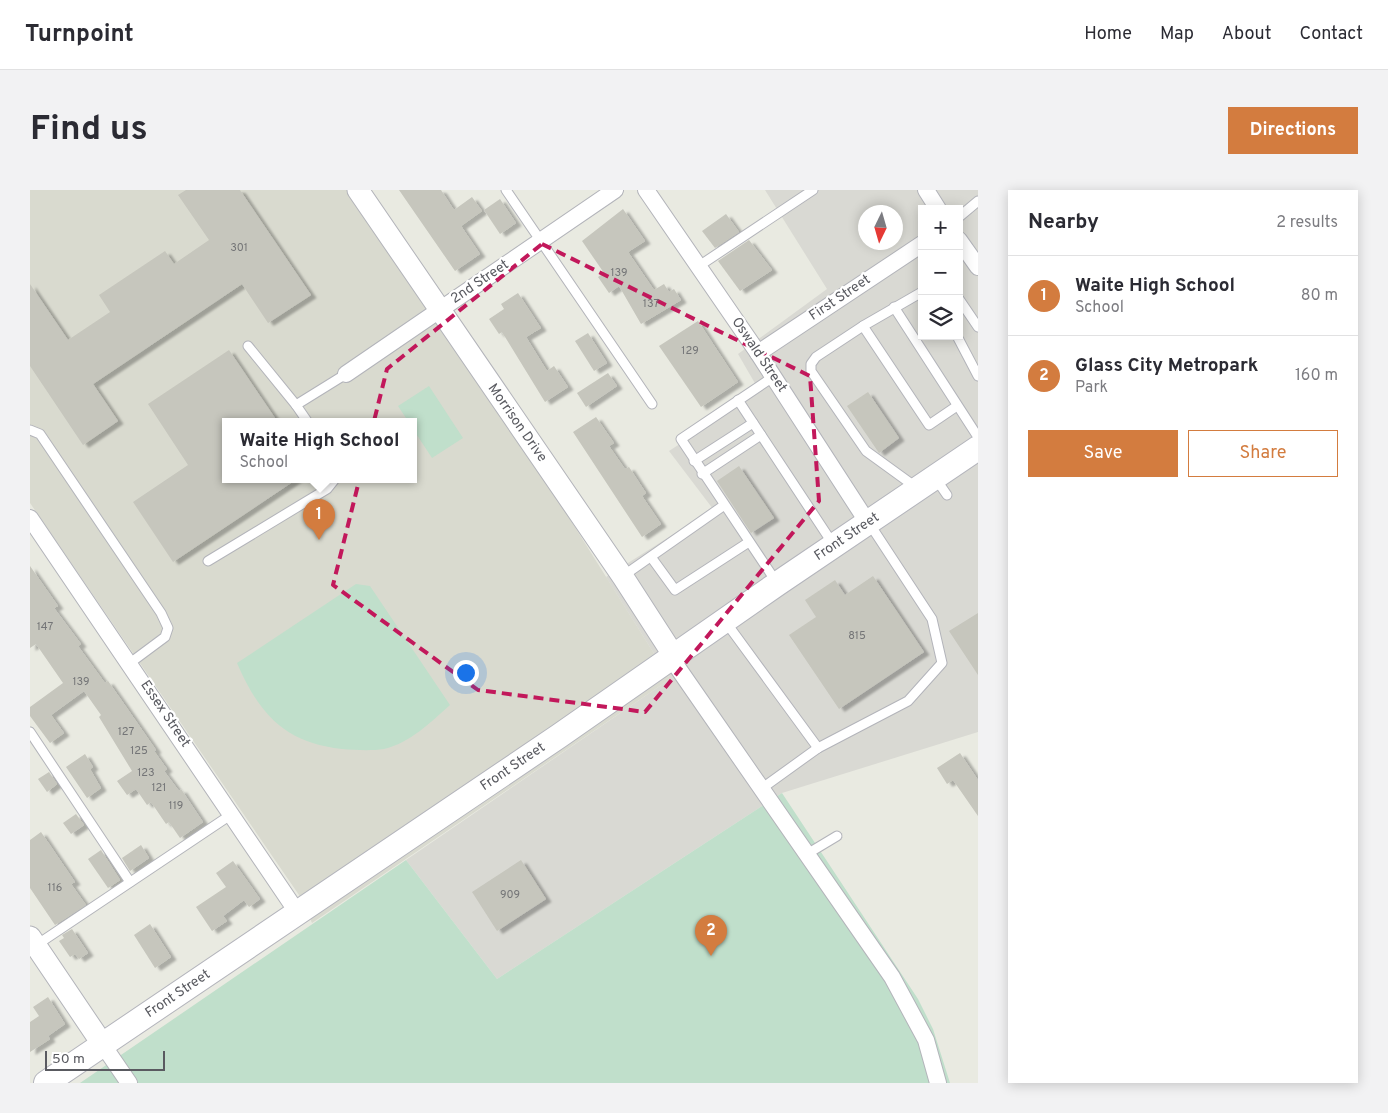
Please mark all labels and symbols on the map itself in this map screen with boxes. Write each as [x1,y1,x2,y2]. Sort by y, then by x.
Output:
north arrow [858,205,903,250]
house number: 301 [230,241,248,255]
street label: 2nd Street [448,256,512,308]
house number: 139 [610,266,628,280]
street label: First Street [806,271,874,325]
house number: 137 [643,297,659,311]
street label: Oswald Street [728,314,790,396]
house number: 129 [681,344,699,358]
street label: Morrison Drive [484,381,550,465]
pin: 1 [303,499,335,540]
street label: Front Street [811,509,883,565]
house number: 147 [37,620,53,634]
house number: 815 [848,629,866,643]
your location [453,660,479,686]
house number: 139 [72,675,90,689]
street label: Essex Street [136,677,194,751]
house number: 127 [118,725,134,739]
street label: Front Street [477,739,549,795]
house number: 125 [130,744,148,758]
house number: 123 [137,766,155,780]
house number: 121 [152,781,166,795]
house number: 119 [169,799,183,813]
house number: 116 [48,881,62,895]
house number: 909 [500,888,520,902]
pin: 2 [695,915,727,956]
street label: Front Street [142,966,214,1022]
scale bar [45,1048,165,1071]

